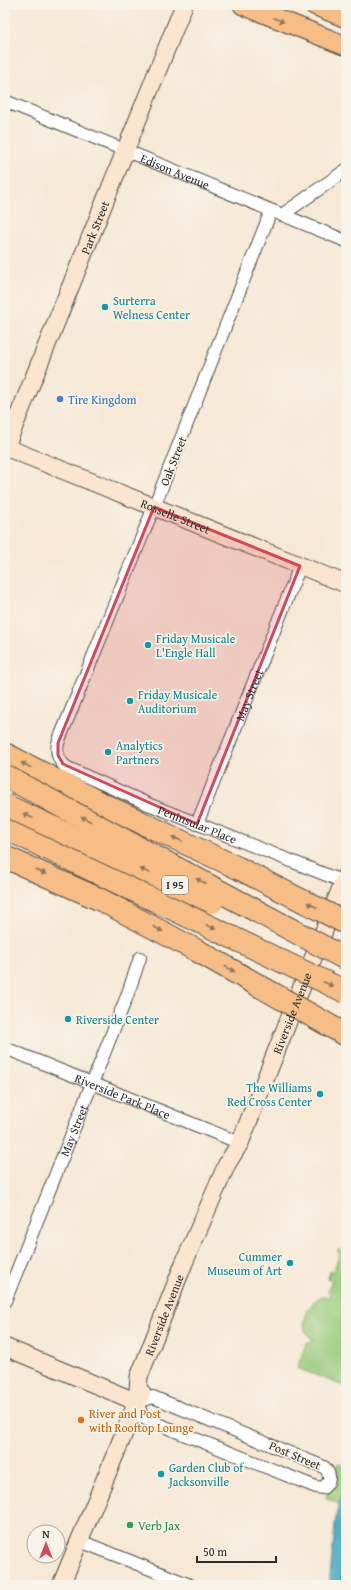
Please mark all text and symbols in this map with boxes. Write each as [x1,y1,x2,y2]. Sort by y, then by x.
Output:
one-way arrow [274,17,286,23]
street label: Edison Avenue [138,149,213,193]
street label: Park Street [76,197,113,257]
place label: Surterra Welness Center [113,292,190,323]
marker: Surterra Welness Center [100,302,110,312]
place label: Tire Kingdom [68,391,137,408]
marker: Tire Kingdom [55,394,65,404]
street label: Oak Street [155,433,191,488]
street label: Rosselle Street [138,494,214,537]
place label: Friday Musicale L'Engle Hall [156,630,236,661]
marker: Friday Musicale L'Engle Hall [143,640,153,650]
street label: May Street [231,666,267,723]
place label: Friday Musicale Auditorium [138,686,218,717]
marker: Friday Musicale Auditorium [125,696,135,706]
place label: Analytics Partners [116,737,163,768]
marker: Analytics Partners [103,747,113,757]
one-way arrow [20,762,32,769]
street label: Peninsular Place [156,800,240,847]
one-way arrow [22,813,33,819]
one-way arrow [80,816,92,822]
one-way arrow [172,836,183,842]
one-way arrow [140,868,151,874]
one-way arrow [35,870,47,876]
road number: I 95 [162,876,188,894]
one-way arrow [195,877,206,884]
one-way arrow [306,902,317,908]
one-way arrow [205,924,216,930]
one-way arrow [152,926,164,933]
one-way arrow [224,966,236,973]
street label: Riverside Avenue [268,969,315,1056]
one-way arrow [322,981,334,987]
place label: Riverside Center [76,1011,159,1028]
marker: Riverside Center [63,1014,73,1024]
street label: Riverside Park Place [72,1069,173,1123]
place label: The Williams Red Cross Center [227,1079,312,1110]
marker: The Williams Red Cross Center [315,1089,325,1099]
street label: May Street [55,1101,92,1159]
place label: Cummer Museum of Art [207,1248,283,1279]
marker: Cummer Museum of Art [285,1258,295,1268]
street label: Riverside Avenue [140,1271,187,1358]
place label: River and Post with Rooftop Lounge [89,1405,194,1436]
marker: River and Post with Rooftop Lounge [76,1415,86,1425]
street label: Post Street [267,1437,324,1474]
place label: Garden Club of Jacksonville [167,1459,244,1490]
marker: Garden Club of Jacksonville [156,1469,166,1479]
place label: Verb Jax [138,1517,181,1534]
marker: Verb Jax [125,1520,135,1530]
north arrow [26,1524,66,1564]
text: N [42,1526,50,1542]
scale bar [197,1538,276,1564]
text: 50 m [203,1543,227,1560]

